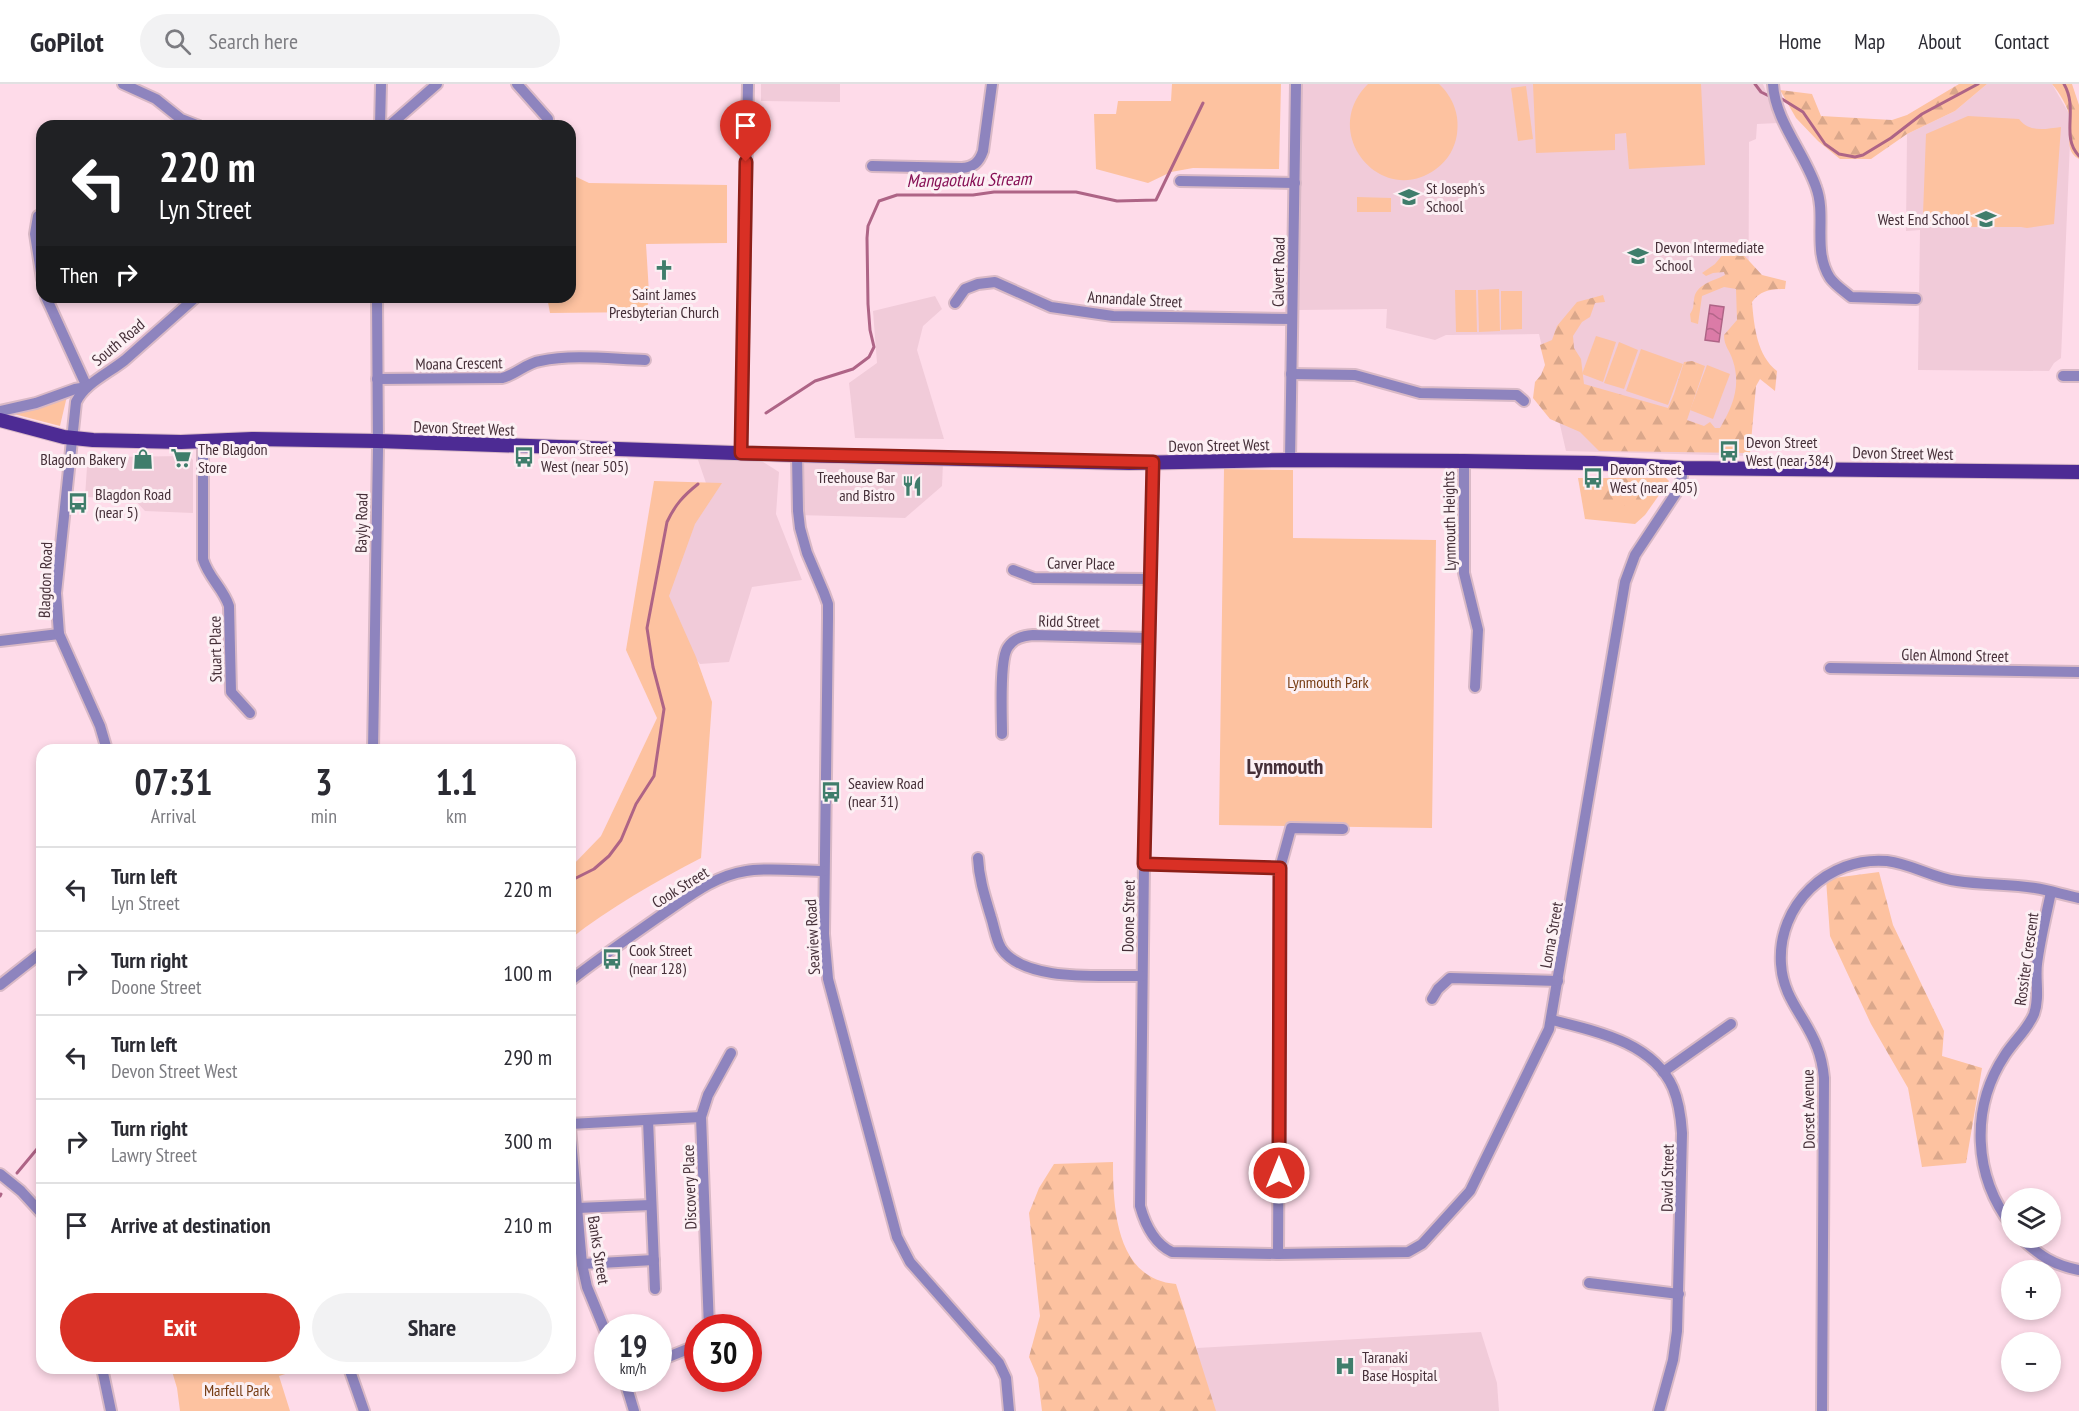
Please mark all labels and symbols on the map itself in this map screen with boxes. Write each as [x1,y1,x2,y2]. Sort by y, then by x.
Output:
pin [720,100,771,162]
water label: Mangaotuku Stream [906,167,1033,192]
place label: St Joseph's School [1426,178,1485,216]
school or university icon: St Joseph's School [1397,185,1421,209]
school or university icon: West End School [1974,207,1998,231]
place label: West End School [1878,209,1969,229]
street label: Calvert Road [1267,237,1289,307]
place label: Devon Intermediate School [1655,237,1764,275]
school or university icon: Devon Intermediate School [1626,244,1650,268]
church icon: Saint James Presbyterian Church [652,258,676,282]
place label: Saint James Presbyterian Church [609,284,719,322]
street label: Annandale Street [1087,287,1184,312]
street label: South Road [88,314,149,370]
street label: Moana Crescent [415,352,503,374]
street label: Devon Street West [413,416,515,440]
place label: Devon Street West (near 384) [1746,432,1833,470]
street label: Devon Street West [1168,434,1270,456]
place label: Devon Street West (near 505) [541,438,628,476]
place label: The Blagdon Store [198,439,268,477]
bus stop icon: Devon Street West (near 384) [1717,439,1741,463]
street label: Devon Street West [1852,442,1954,464]
bus stop icon: Devon Street West (near 505) [512,445,536,469]
supermarket icon: The Blagdon Store [169,446,193,470]
shop icon: Blagdon Bakery [131,447,155,471]
place label: Blagdon Bakery [40,449,126,469]
place label: Devon Street West (near 405) [1610,459,1697,497]
bus stop icon: Devon Street West (near 405) [1581,466,1605,490]
place label: Treehouse Bar and Bistro [817,467,896,505]
street label: Lynmouth Heights [1438,471,1460,571]
restaurant icon: Treehouse Bar and Bistro [900,474,924,498]
place label: Blagdon Road (near 5) [95,484,171,522]
bus stop icon: Blagdon Road (near 5) [66,491,90,515]
street label: Bayly Road [350,493,372,553]
street label: Blagdon Road [34,542,56,618]
street label: Carver Place [1047,552,1115,574]
street label: Ridd Street [1038,610,1101,632]
street label: Stuart Place [204,616,226,682]
street label: Glen Almond Street [1901,644,2009,666]
park label: Lynmouth Park [1287,672,1369,692]
district label: Lynmouth [1247,752,1324,780]
place label: Seaview Road (near 31) [848,773,924,811]
bus stop icon: Seaview Road (near 31) [819,780,843,804]
street label: Cook Street [648,862,713,912]
street label: Doone Street [1117,879,1139,952]
street label: Seaview Road [800,899,824,975]
street label: Lorna Street [1535,900,1567,970]
street label: Rossiter Crescent [2010,911,2043,1007]
place label: Cook Street (near 128) [629,940,693,978]
bus stop icon: Cook Street (near 128) [600,947,624,971]
street label: Dorset Avenue [1797,1069,1819,1149]
position arrow [1247,1141,1311,1205]
street label: David Street [1656,1143,1678,1212]
street label: Discovery Place [678,1144,700,1230]
street label: Banks Street [584,1214,614,1286]
speed limit sign: 30 [684,1314,762,1392]
place label: Taranaki Base Hospital [1362,1347,1437,1385]
hospital icon: Taranaki Base Hospital [1333,1354,1357,1378]
park label: Marfell Park [204,1380,271,1400]

